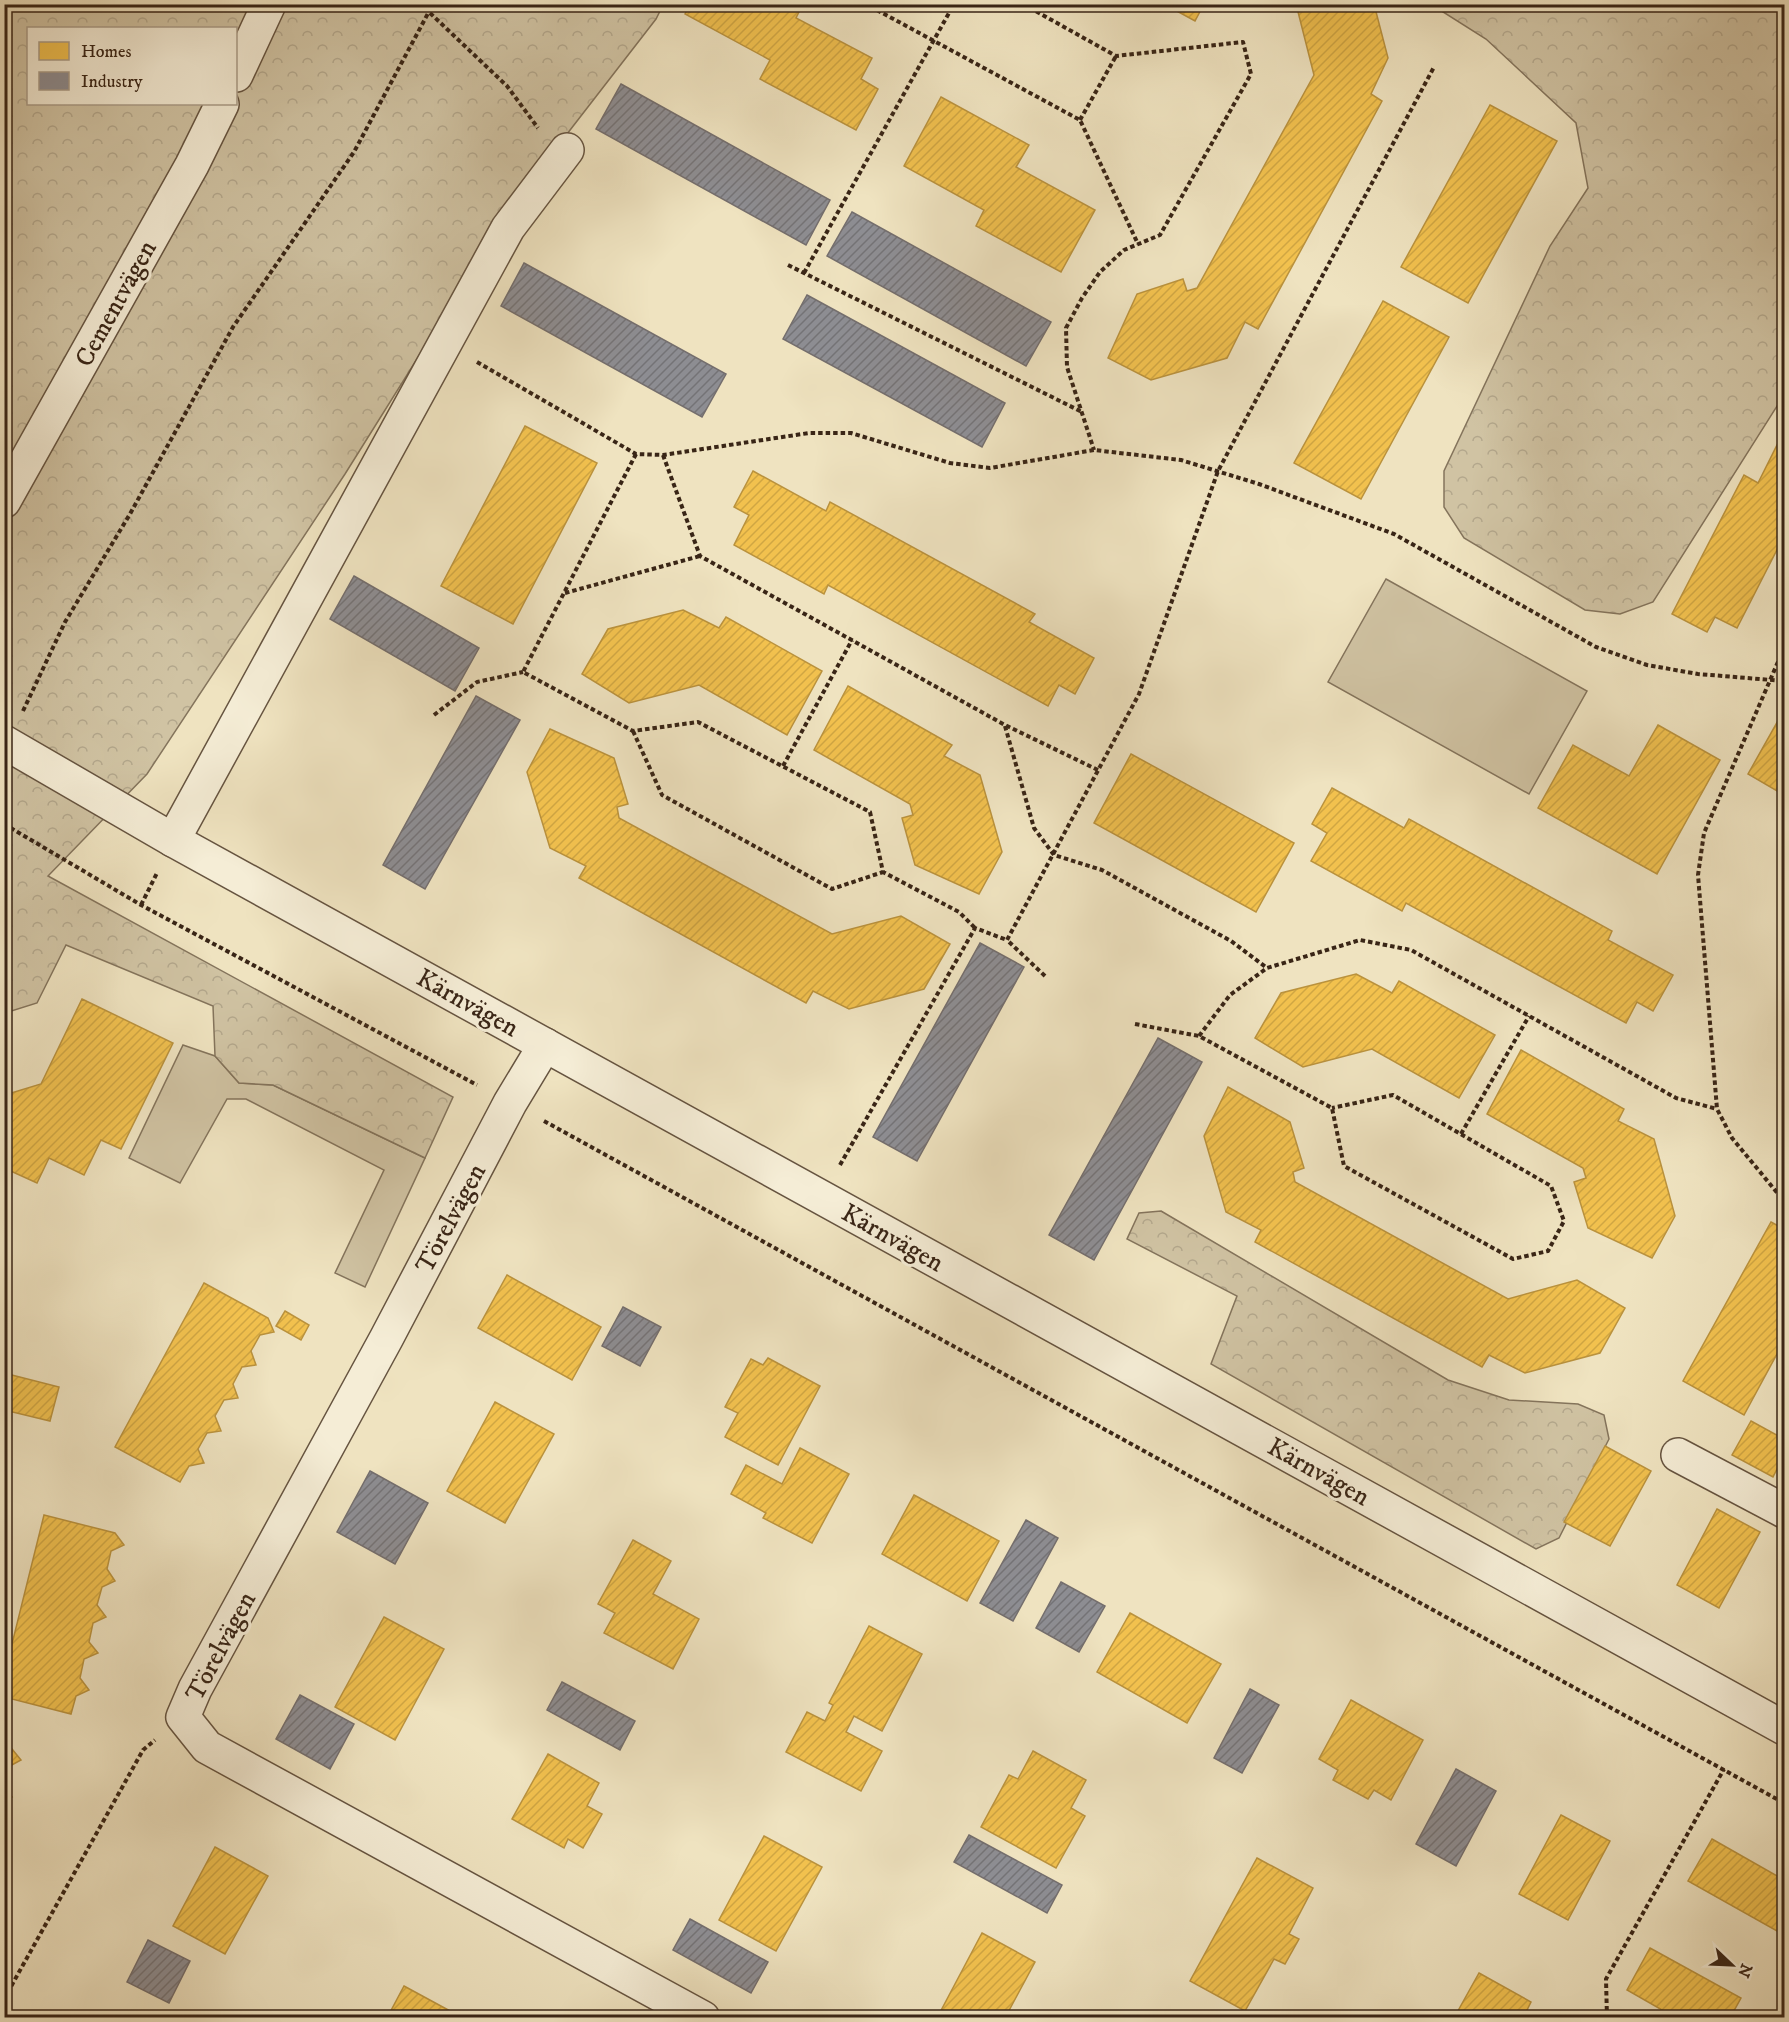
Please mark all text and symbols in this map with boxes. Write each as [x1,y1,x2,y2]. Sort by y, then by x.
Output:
legend [27,27,237,105]
text: Homes [81,41,132,63]
text: Industry [81,71,143,93]
street label: Cementvägen [68,234,165,373]
street label: Kärnvägen [410,962,525,1045]
street label: Törelvägen [409,1158,494,1279]
street label: Kärnvägen [835,1197,950,1280]
street label: Kärnvägen [1261,1431,1376,1514]
street label: Törelvägen [179,1586,264,1707]
north arrow [1702,1935,1762,1995]
text: N [1733,1961,1757,1980]

